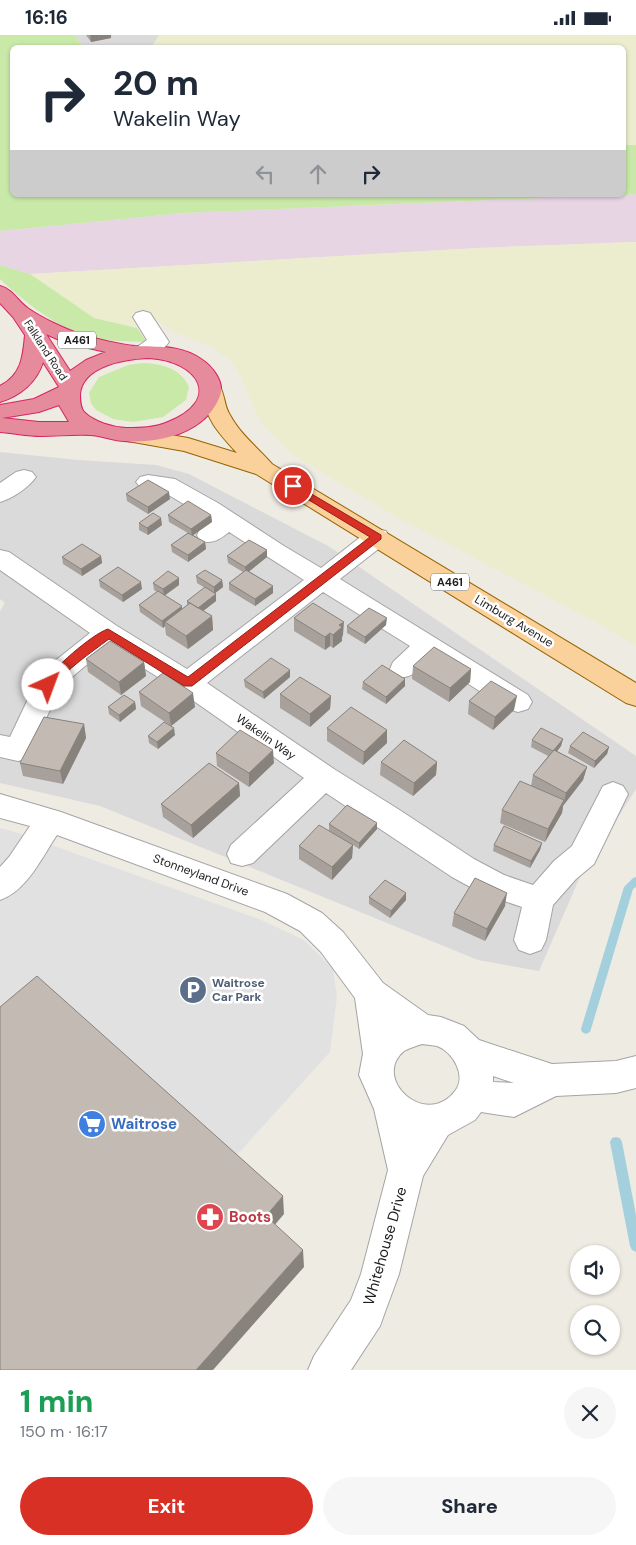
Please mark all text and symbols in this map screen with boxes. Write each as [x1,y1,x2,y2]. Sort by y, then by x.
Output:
text: 16:16 [25,5,68,30]
text: 20 m [113,60,199,106]
icon: right [30,65,95,130]
text: Wakelin Way [113,104,241,133]
icon: left [251,160,279,188]
icon: ahead [304,160,332,188]
icon: right [357,160,385,188]
street label: Falkland Road [21,317,71,383]
road number: A461 [58,331,96,349]
pin [272,465,314,507]
icon: arrive [279,472,307,500]
road number: A461 [431,573,469,591]
street label: Limburg Avenue [472,591,557,651]
position arrow [21,658,73,710]
street label: Wakelin Way [233,710,299,764]
street label: Stonneyland Drive [151,850,251,900]
parking icon: Waitrose Car Park [178,975,208,1005]
place label: Waitrose Car Park [212,975,265,1005]
supermarket icon: Waitrose [77,1109,107,1139]
place label: Waitrose [111,1114,177,1134]
street label: Whitehouse Drive [358,1184,412,1308]
pharmacy icon: Boots [195,1202,225,1232]
place label: Boots [229,1207,271,1227]
map controls [570,1245,620,1355]
button: sound [570,1245,620,1295]
button: search [570,1305,620,1355]
text: 1 min [20,1382,93,1421]
button: close [564,1387,616,1439]
text: 150 m · 16:17 [20,1421,108,1442]
button: Exit [20,1477,313,1535]
button: Share [323,1477,616,1535]

